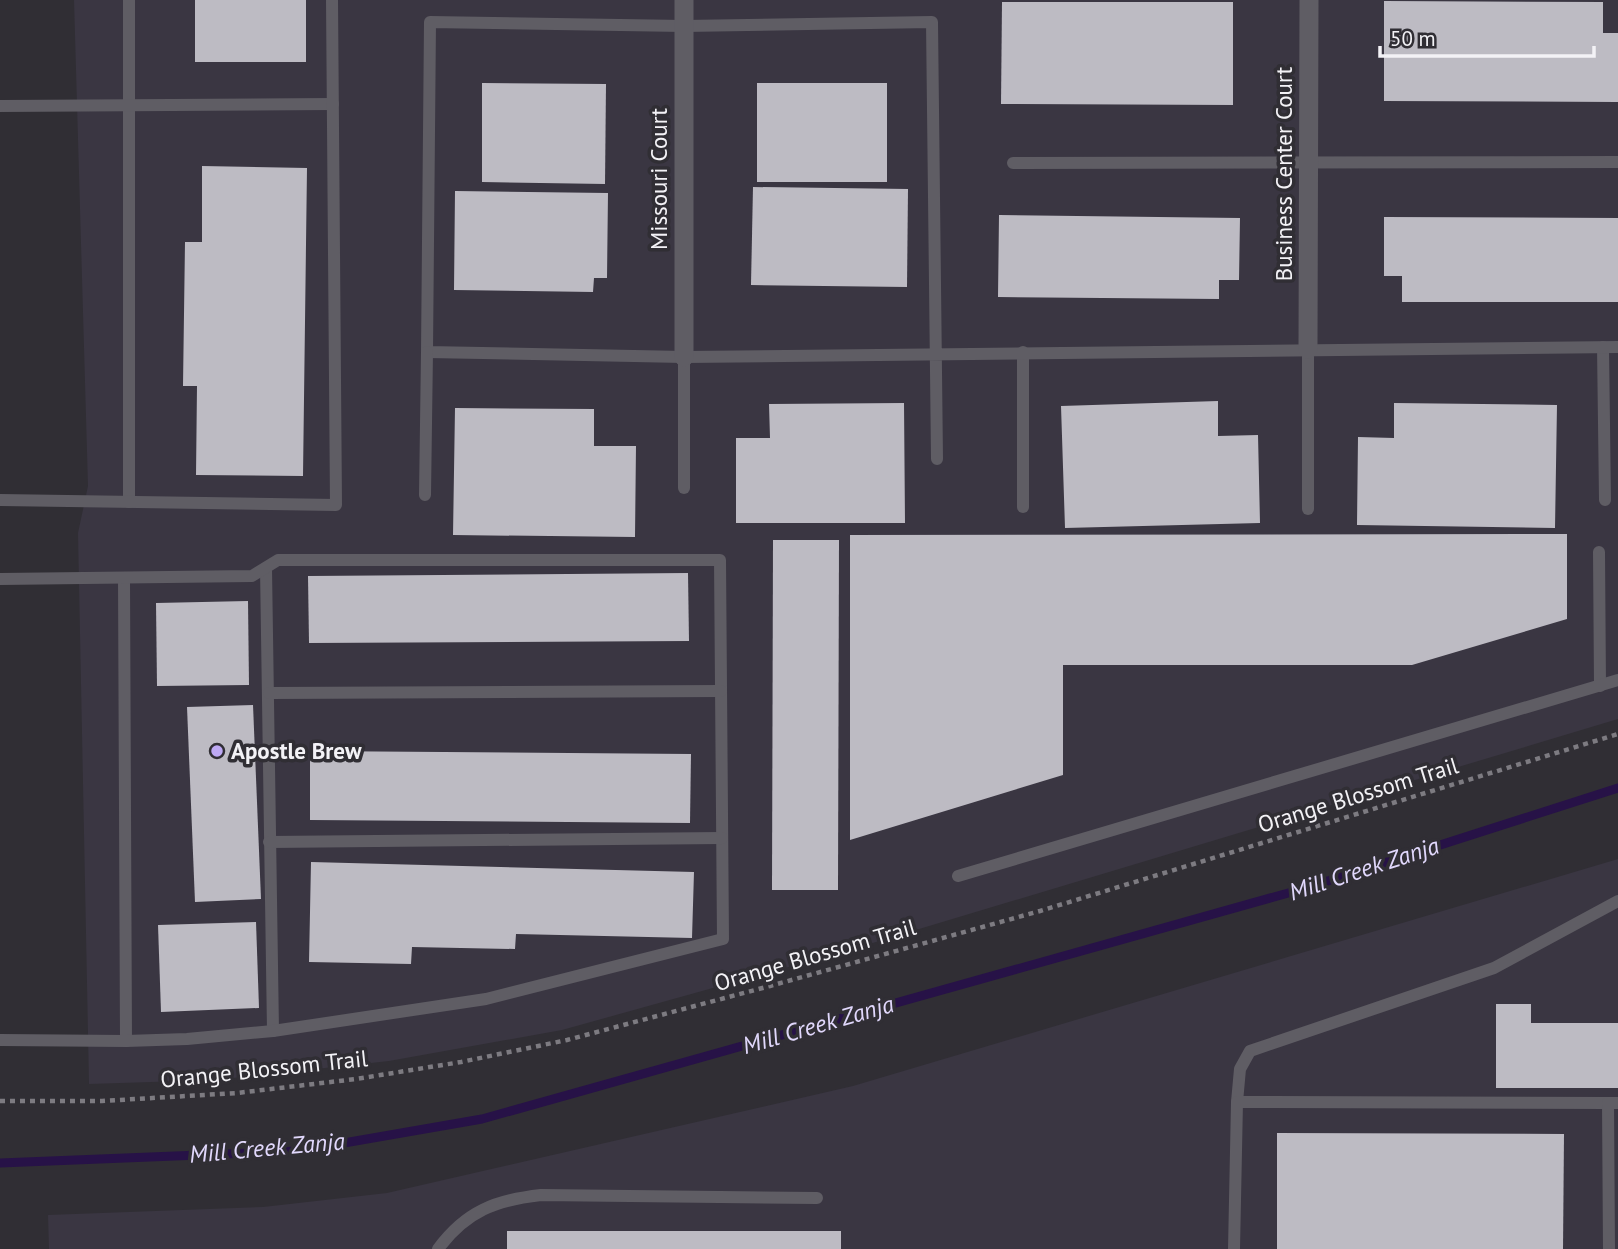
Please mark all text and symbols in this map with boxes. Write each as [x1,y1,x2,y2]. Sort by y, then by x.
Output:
scale bar [1380,14,1594,58]
text: 50 m [1390,25,1436,52]
street label: Business Center Court [1269,67,1298,281]
street label: Missouri Court [644,108,673,250]
place label: Apostle Brew [231,736,362,765]
marker: Apostle Brew [209,743,225,759]
street label: Orange Blossom Trail [1254,750,1462,839]
water label: Mill Creek Zanja [1285,830,1443,907]
street label: Orange Blossom Trail [711,912,919,997]
water label: Mill Creek Zanja [739,988,897,1061]
street label: Orange Blossom Trail [159,1043,369,1094]
water label: Mill Creek Zanja [188,1125,346,1170]

